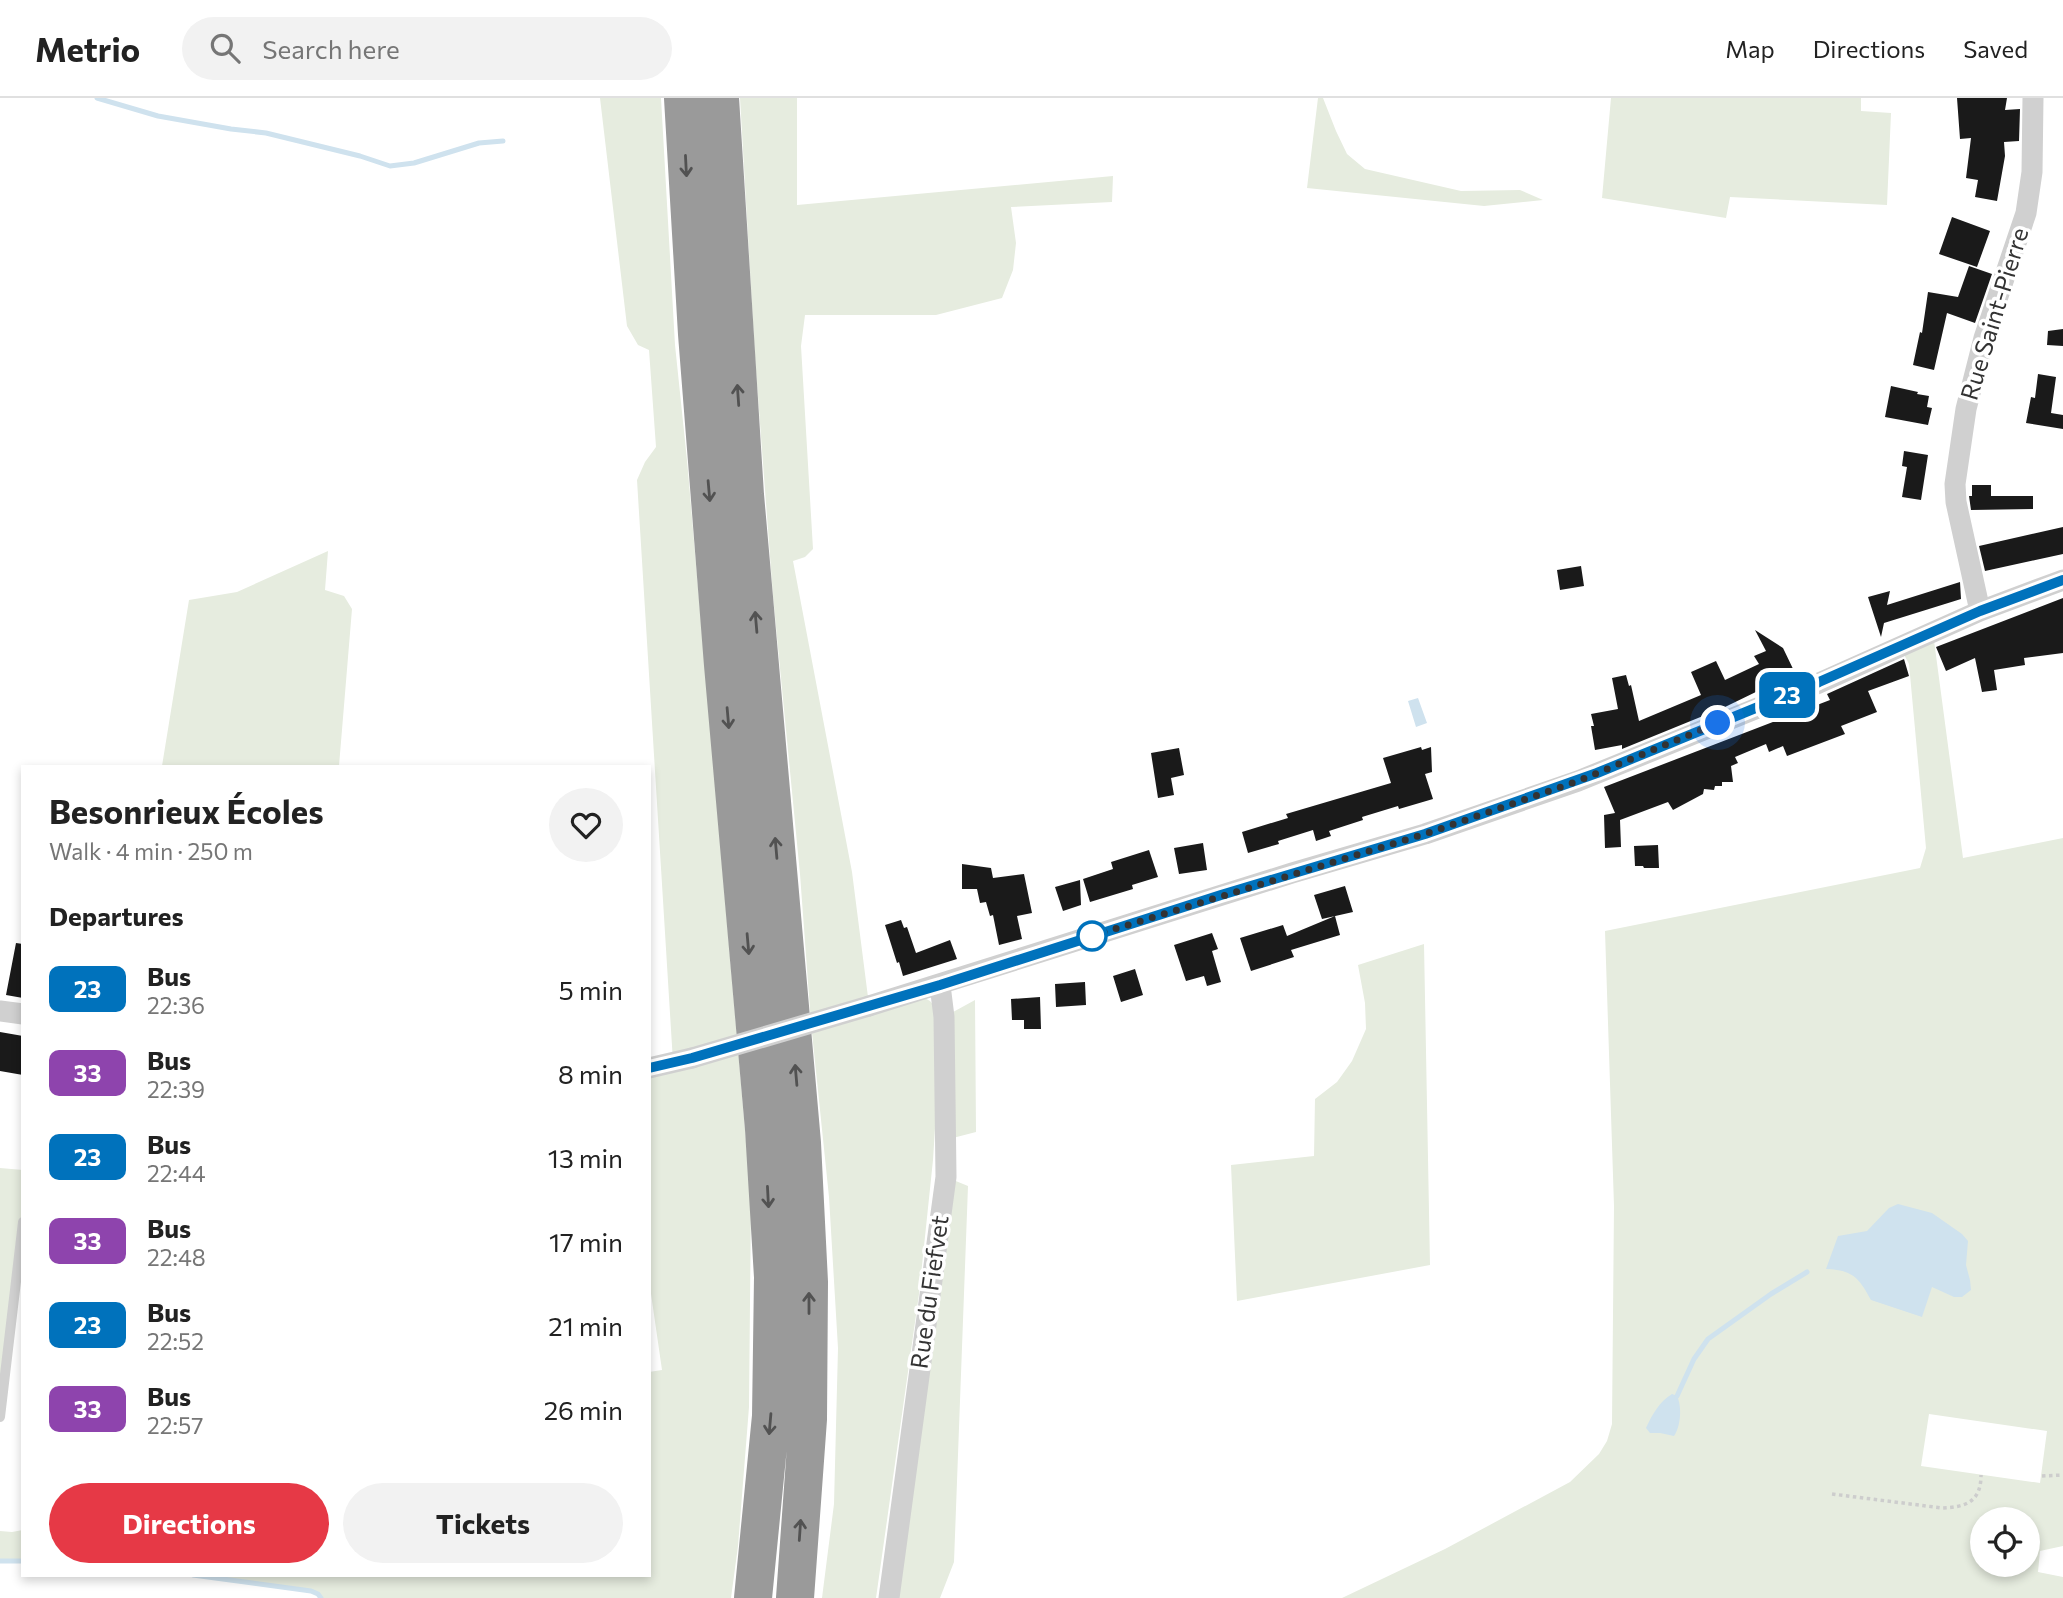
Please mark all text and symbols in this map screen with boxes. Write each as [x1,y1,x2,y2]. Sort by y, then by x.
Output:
search box [182,17,672,80]
text: Metrio [35,28,140,69]
icon: search [206,29,244,67]
text: Search here [262,33,400,64]
text: Map [1725,34,1775,63]
text: Directions [1813,34,1925,63]
text: Saved [1963,34,2028,63]
one-way arrow [680,154,693,177]
street label: Rue Saint-Pierre [1954,224,2034,403]
one-way arrow [732,384,745,407]
one-way arrow [703,479,716,502]
one-way arrow [749,611,762,633]
line badge: 23 [1756,672,1818,718]
text: 23 [1773,680,1801,709]
your location [1700,705,1735,740]
one-way arrow [722,706,735,728]
button: heart [549,788,623,862]
text: Besonrieux Écoles [49,790,324,831]
text: Walk · 4 min · 250 m [49,837,253,865]
one-way arrow [769,837,782,860]
text: Departures [49,900,184,931]
unlabelled marker [1077,921,1107,951]
one-way arrow [741,932,754,955]
text: Bus [147,960,191,991]
text: 23 [74,974,101,1003]
text: 5 min [559,974,623,1005]
text: 22:36 [147,991,205,1019]
text: Bus [147,1044,191,1075]
text: 33 [74,1058,101,1087]
text: 8 min [558,1058,623,1089]
one-way arrow [789,1064,802,1087]
text: 22:39 [147,1075,205,1103]
text: Bus [147,1128,191,1159]
text: 23 [74,1142,101,1171]
text: 13 min [548,1142,623,1173]
text: 22:44 [147,1159,206,1187]
one-way arrow [762,1185,775,1208]
text: Bus [147,1212,191,1243]
street label: Rue du Fiefvet [903,1213,954,1370]
text: 33 [74,1226,101,1255]
text: 17 min [549,1226,623,1257]
text: 22:48 [147,1243,206,1271]
one-way arrow [802,1292,816,1315]
text: Bus [147,1296,191,1327]
text: 23 [74,1310,101,1339]
text: 21 min [548,1310,623,1341]
text: 22:52 [147,1327,204,1355]
text: Bus [147,1380,191,1411]
text: 33 [74,1394,101,1423]
text: 26 min [544,1394,623,1425]
text: 22:57 [147,1411,203,1439]
one-way arrow [763,1412,776,1435]
button: Directions [49,1483,329,1563]
button: Tickets [343,1483,623,1563]
map controls [1970,1507,2040,1577]
button: locate [1970,1507,2040,1577]
one-way arrow [794,1519,807,1542]

